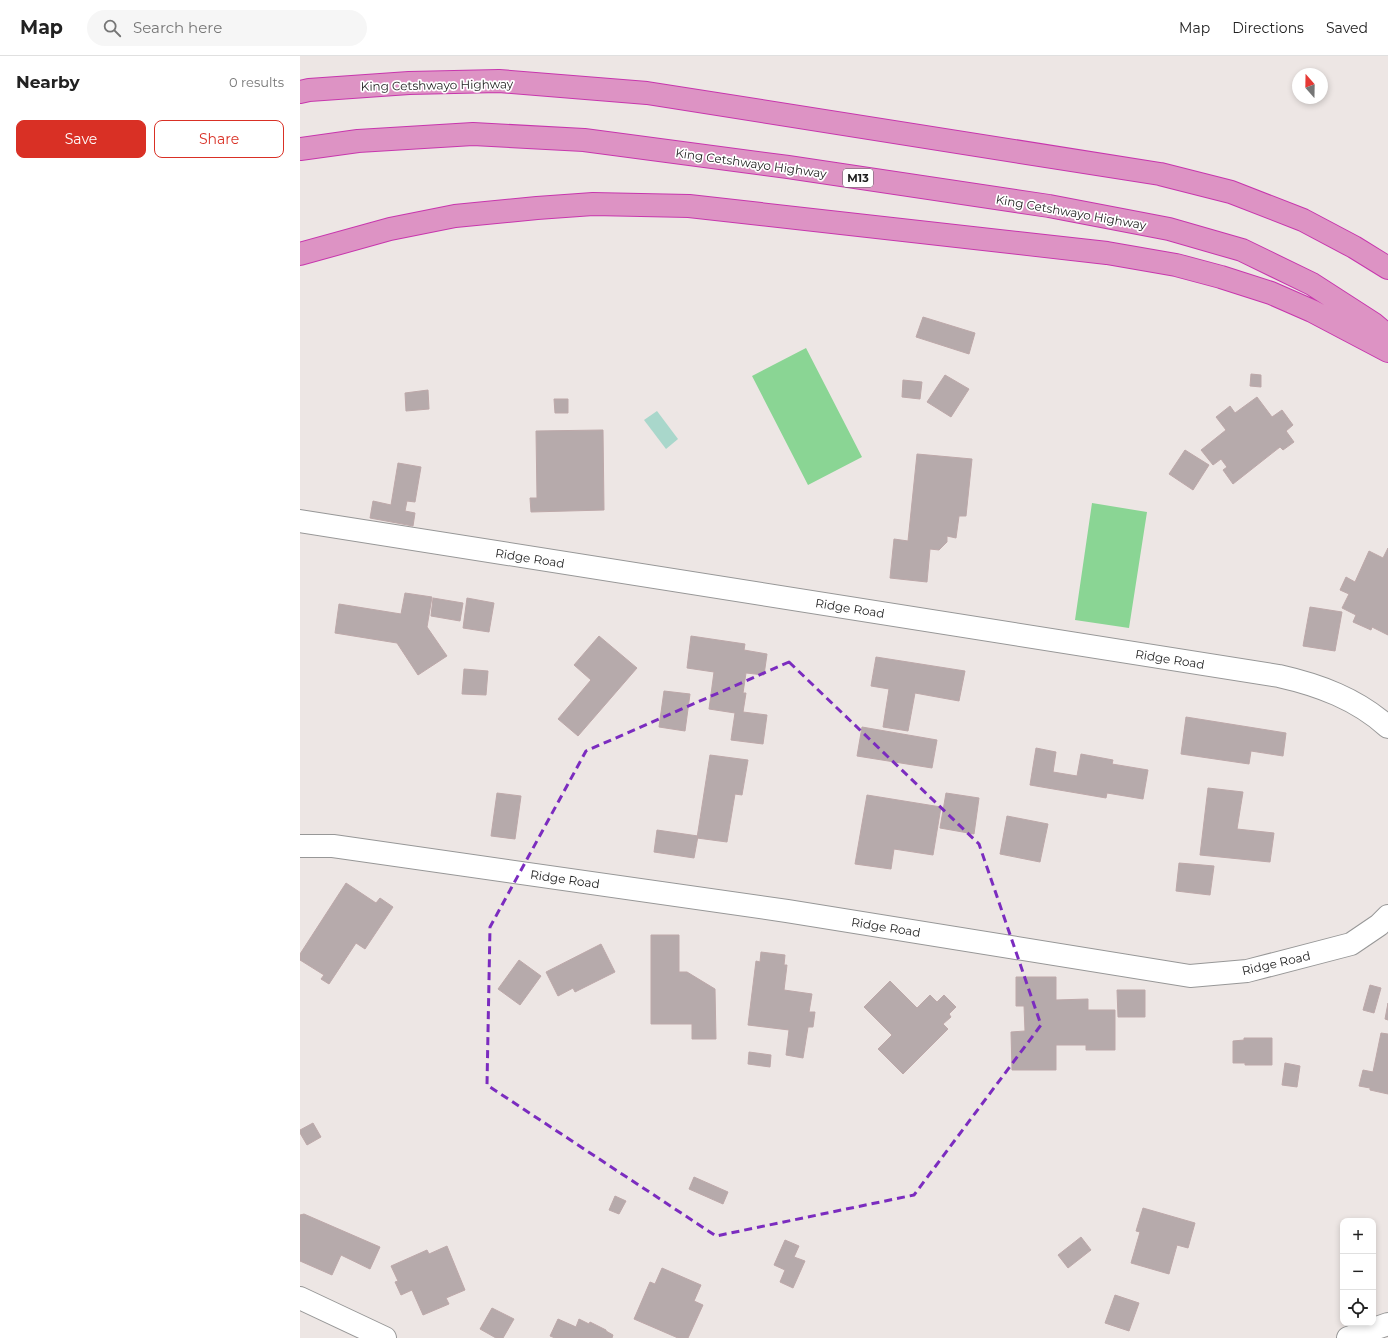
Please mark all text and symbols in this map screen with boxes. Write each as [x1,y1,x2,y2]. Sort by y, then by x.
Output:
search box [87,10,367,46]
text: Map [20,16,63,39]
icon: search [101,17,123,39]
text: Search here [133,18,222,37]
text: Map [1179,19,1210,37]
text: Directions [1232,19,1304,37]
text: Saved [1326,19,1368,37]
north arrow [1292,68,1328,104]
text: Nearby [16,72,80,92]
text: 0 results [229,74,284,90]
street label: King Cetshwayo Highway [361,76,514,94]
button: Save [16,120,146,158]
button: Share [154,120,284,158]
street label: King Cetshwayo Highway [674,145,828,181]
road number: M13 [843,169,873,187]
street label: King Cetshwayo Highway [995,191,1148,233]
street label: Ridge Road [494,545,566,571]
street label: Ridge Road [814,595,886,621]
street label: Ridge Road [1134,646,1206,672]
street label: Ridge Road [529,867,601,891]
street label: Ridge Road [850,914,922,940]
street label: Ridge Road [1240,948,1312,978]
map controls [1340,1218,1376,1326]
button: + [1340,1218,1376,1254]
button: − [1340,1254,1376,1290]
button: locate [1340,1290,1376,1326]

